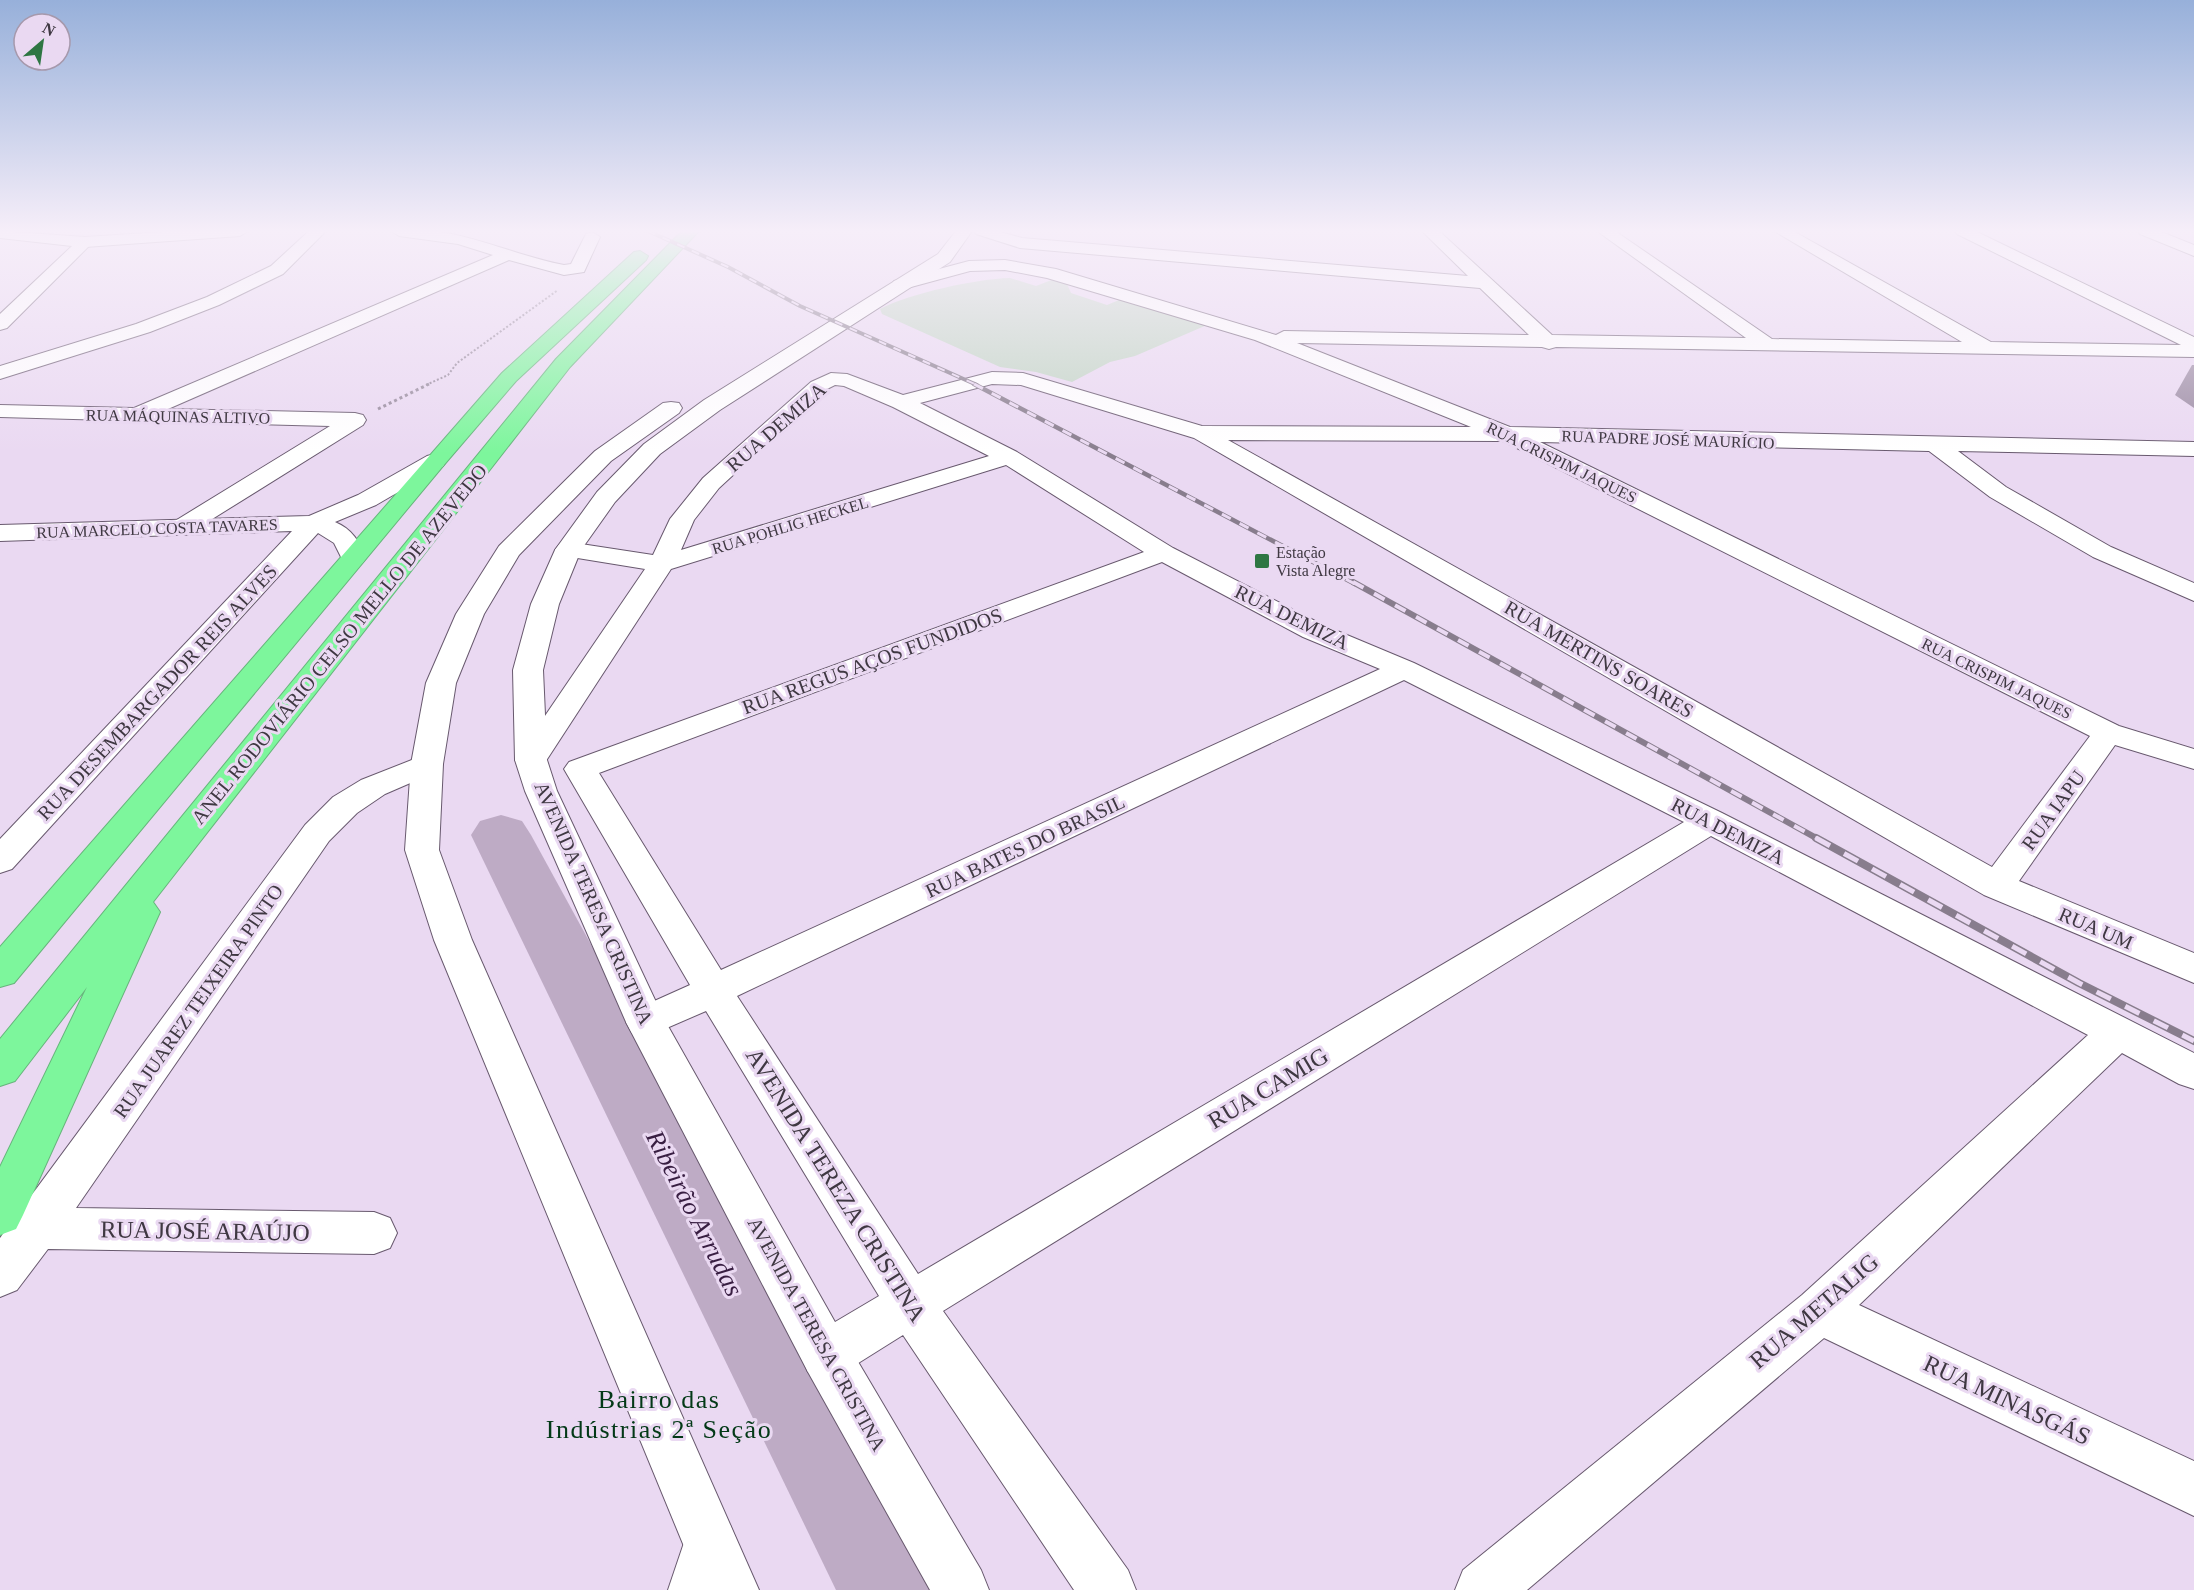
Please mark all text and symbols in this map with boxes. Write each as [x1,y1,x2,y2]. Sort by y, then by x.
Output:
north arrow [12,12,72,72]
text: N [40,19,59,40]
street label: RUA DEMIZA [722,378,830,476]
street label: RUA MÁQUINAS ALTIVO [86,405,270,427]
street label: RUA CRISPIM JAQUES [1484,419,1639,506]
street label: RUA PADRE JOSÉ MAURÍCIO [1561,426,1775,452]
street label: ANEL RODOVIÁRIO CELSO MELLO DE AZEVEDO [187,460,491,828]
street label: RUA POHLIG HECKEL [710,494,870,557]
street label: RUA MARCELO COSTA TAVARES [36,516,278,541]
place label: Estação Vista Alegre [1276,544,1355,580]
marker: Estação Vista Alegre [1253,552,1271,570]
street label: RUA DESEMBARGADOR REIS ALVES [33,560,281,824]
street label: RUA DEMIZA [1232,580,1353,654]
street label: RUA MERTINS SOARES [1501,596,1697,722]
street label: RUA REGUS AÇOS FUNDIDOS [739,604,1005,719]
street label: RUA CRISPIM JAQUES [1919,635,2074,722]
street label: RUA IAPU [2017,766,2089,854]
street label: AVENIDA TERESA CRISTINA [530,778,658,1028]
street label: RUA BATES DO BRASIL [922,790,1128,902]
street label: RUA DEMIZA [1668,793,1789,869]
street label: RUA JUAREZ TEIXEIRA PINTO [109,880,287,1122]
street label: RUA UM [2056,903,2137,954]
street label: RUA CAMIG [1203,1042,1333,1134]
street label: AVENIDA TEREZA CRISTINA [741,1043,932,1327]
water label: Ribeirão Arrudas [640,1125,749,1301]
street label: AVENIDA TERESA CRISTINA [743,1213,891,1455]
street label: RUA JOSÉ ARAÚJO [100,1216,310,1246]
street label: RUA METALIG [1745,1248,1883,1374]
street label: RUA MINASGÁS [1920,1350,2094,1450]
district label: Bairro das Indústrias 2ª Seção [546,1385,772,1444]

